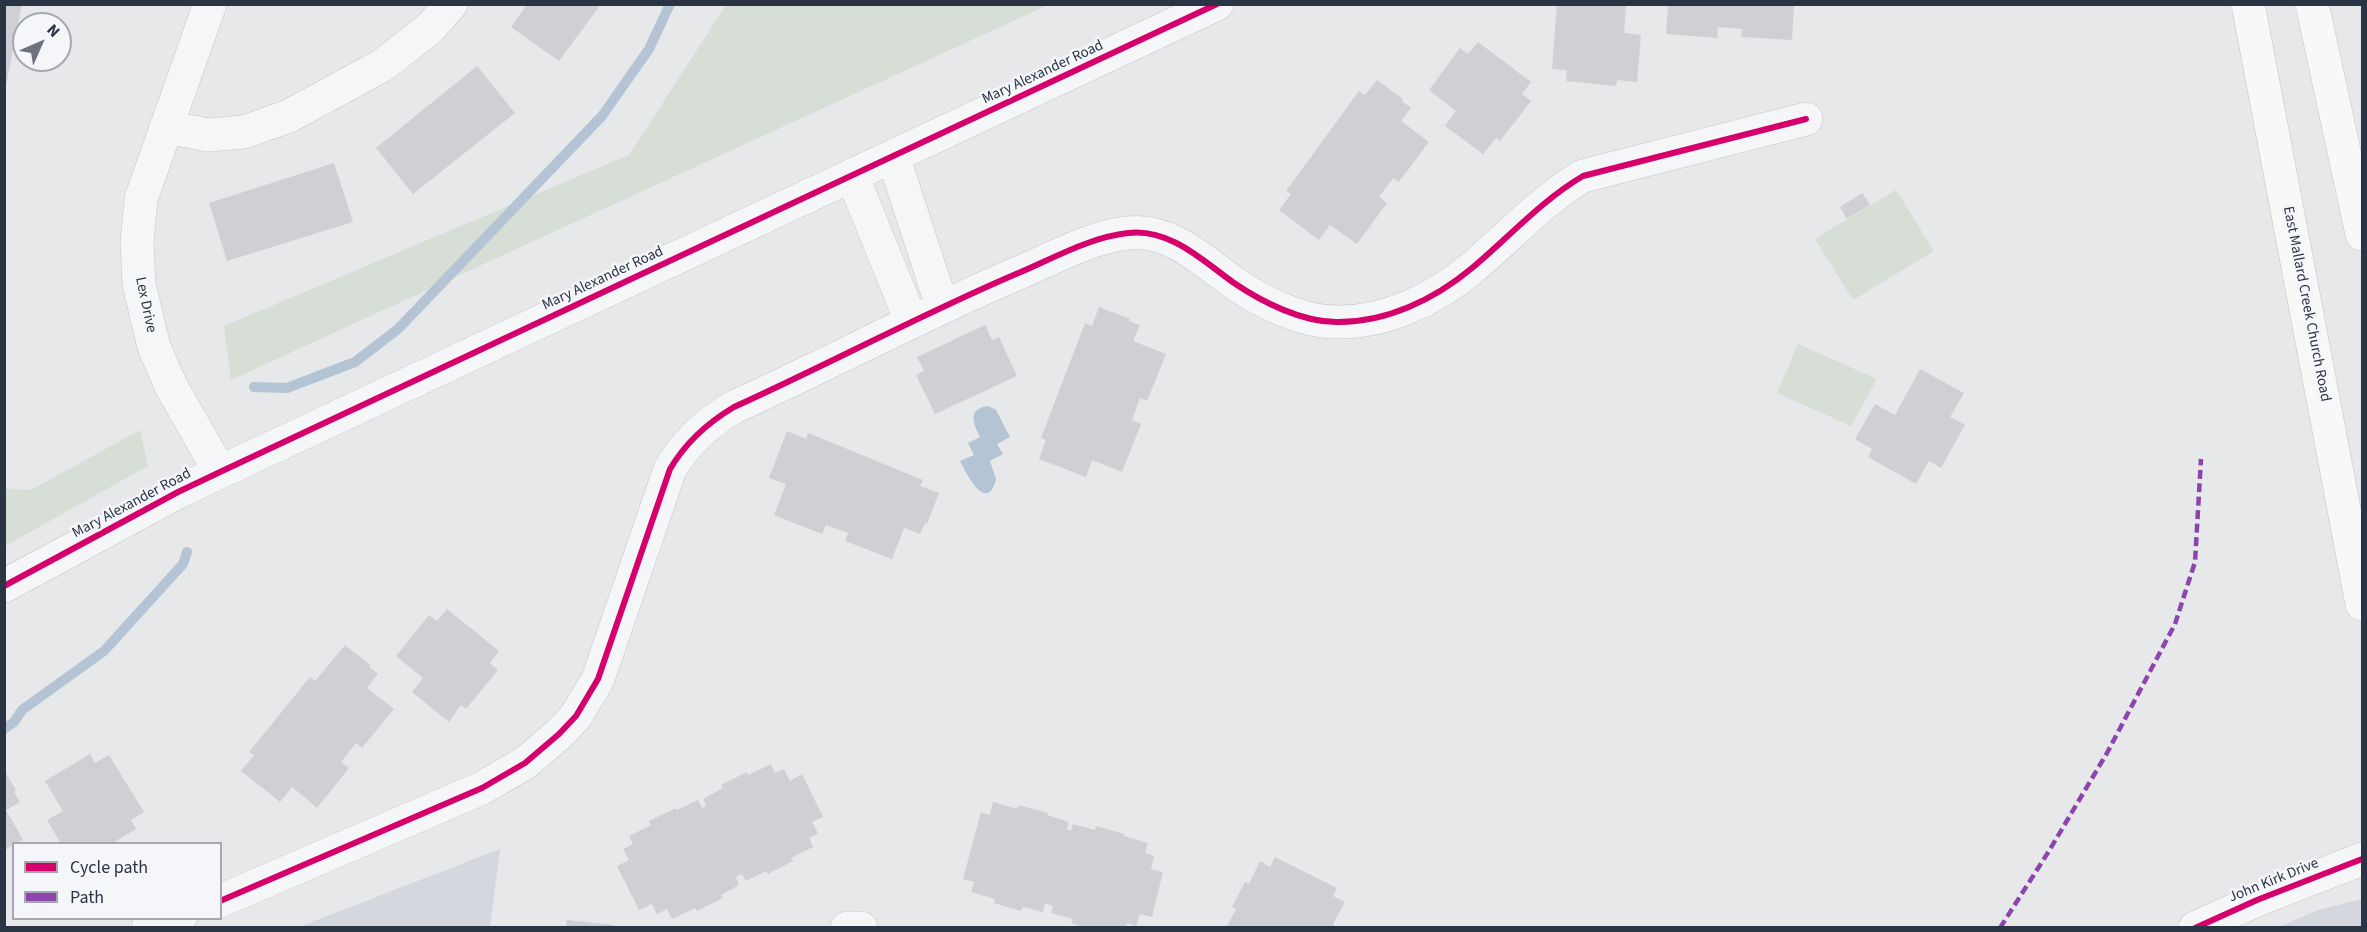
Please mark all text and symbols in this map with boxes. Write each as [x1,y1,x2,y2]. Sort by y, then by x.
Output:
north arrow [12,12,72,72]
text: N [42,19,65,42]
street label: Mary Alexander Road [979,37,1107,109]
street label: East Mallard Creek Church Road [2278,205,2334,403]
street label: Mary Alexander Road [539,243,667,315]
street label: Lex Drive [130,275,160,335]
street label: Mary Alexander Road [70,465,194,543]
legend [12,842,222,920]
text: Cycle path [70,855,148,880]
street label: John Kirk Drive [2226,855,2322,907]
text: Path [70,885,104,910]

